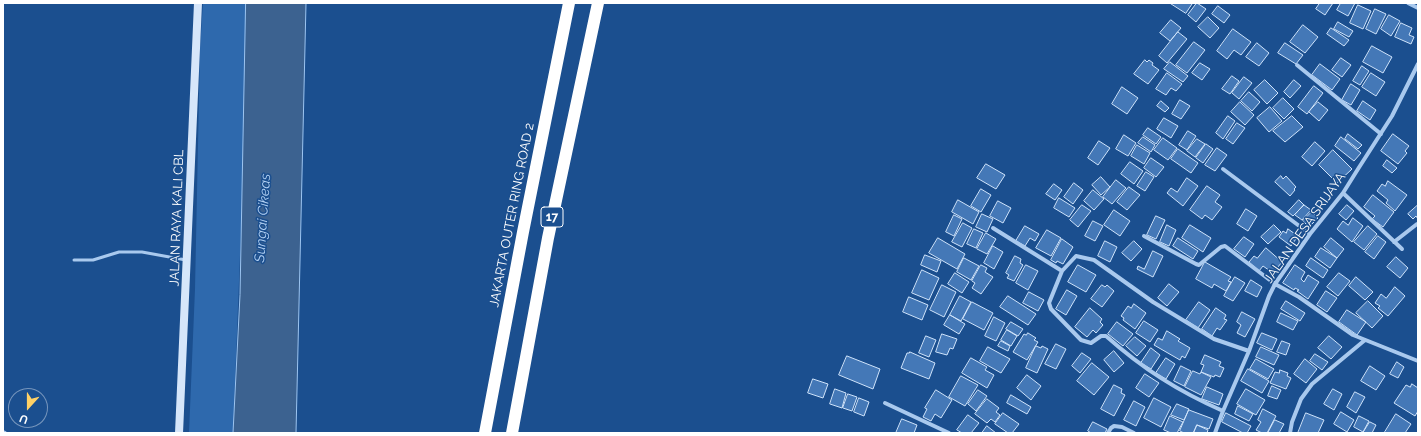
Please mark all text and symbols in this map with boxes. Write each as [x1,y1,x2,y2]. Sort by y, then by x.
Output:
street label: JAKARTA OUTER RING ROAD 2 [486,122,538,308]
street label: JALAN RAYA KALI CBL [167,149,187,287]
street label: JALAN DESA SRIJAYA [1261,170,1349,286]
water label: Sungai Cikeas [252,173,274,263]
road number: 17 [541,207,563,227]
north arrow [8,388,48,428]
text: U [18,411,30,426]

